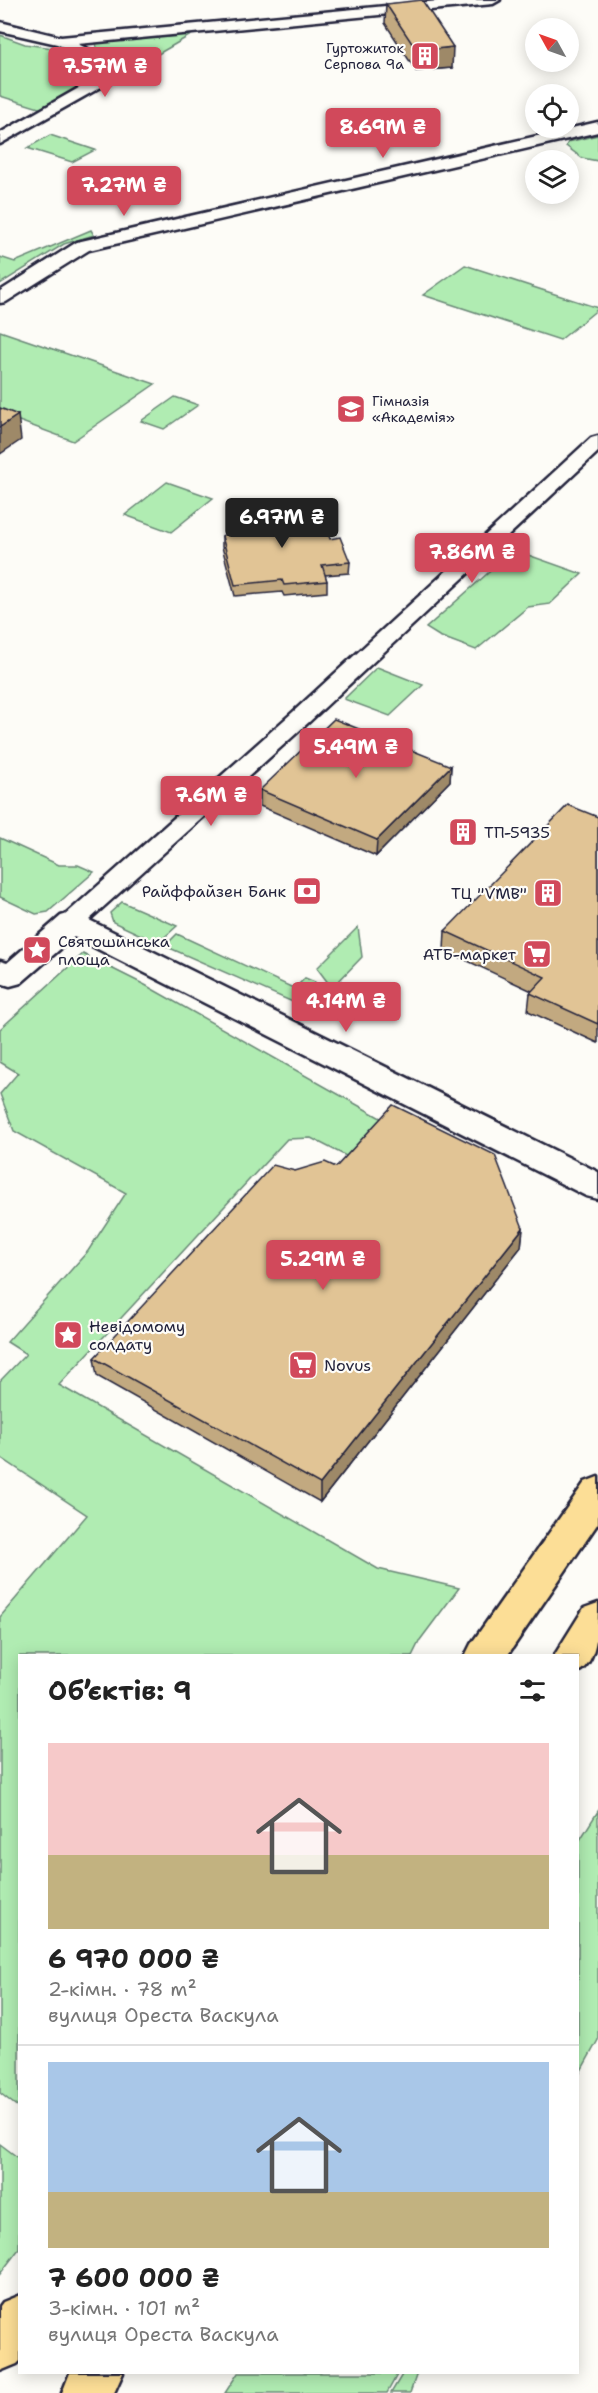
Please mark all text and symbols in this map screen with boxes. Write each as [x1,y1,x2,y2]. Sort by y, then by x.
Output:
north arrow [525,18,579,72]
map controls [525,18,579,204]
place label: Гуртожиток Серпова 9а [324,39,405,73]
building icon: Гуртожиток Серпова 9а [409,40,441,72]
pin: 7.57M ₴ [50,47,160,98]
text: 7.57M ₴ [62,53,148,79]
button: locate [525,84,579,138]
pin: 8.69M ₴ [328,108,438,159]
text: 8.69M ₴ [339,114,427,140]
button: layers [525,150,579,204]
pin: 7.27M ₴ [69,166,179,217]
text: 7.27M ₴ [81,172,167,198]
place label: Гімназія «Академія» [372,392,455,426]
school or university icon: Гімназія «Академія» [335,393,367,425]
pin: 6.97M ₴ [227,498,337,549]
text: 6.97M ₴ [239,504,325,530]
pin: 7.86M ₴ [417,533,527,584]
text: 7.86M ₴ [429,539,515,565]
pin: 5.49M ₴ [301,728,411,779]
text: 5.49M ₴ [314,734,398,760]
pin: 7.6M ₴ [162,776,260,827]
text: 7.6M ₴ [175,782,247,808]
building icon: ТП-5935 [447,816,479,848]
place label: ТП-5935 [484,822,550,843]
bank icon: Райффайзен Банк [291,875,323,907]
building icon: ТЦ "VMB" [532,877,564,909]
place label: Райффайзен Банк [142,881,286,902]
place label: ТЦ "VMB" [451,883,527,904]
place label: Святошинська площа [58,931,170,970]
place icon: Святошинська площа [21,934,53,966]
supermarket icon: АТБ-маркет [521,938,553,970]
place label: АТБ-маркет [423,944,517,965]
pin: 4.14M ₴ [291,982,401,1033]
text: 4.14M ₴ [306,988,386,1014]
pin: 5.29M ₴ [268,1240,378,1291]
text: 5.29M ₴ [280,1246,366,1272]
place label: Невідомому солдату [89,1316,185,1355]
place icon: Невідомому солдату [52,1319,84,1351]
supermarket icon: Novus [287,1349,319,1381]
place label: Novus [324,1355,371,1376]
text: Об’єктів: 9 [48,1673,191,1708]
icon: filters [516,1674,549,1707]
icon: home [245,1782,353,1890]
text: 6 970 000 ₴ [48,1941,219,1976]
text: 2-кімн. · 78 m² [48,1976,197,2002]
text: вулиця Ореста Васкула [48,2002,279,2028]
icon: home [245,2101,353,2209]
text: 7 600 000 ₴ [48,2260,220,2295]
text: 3-кімн. · 101 m² [48,2295,200,2321]
text: вулиця Ореста Васкула [48,2321,279,2347]

